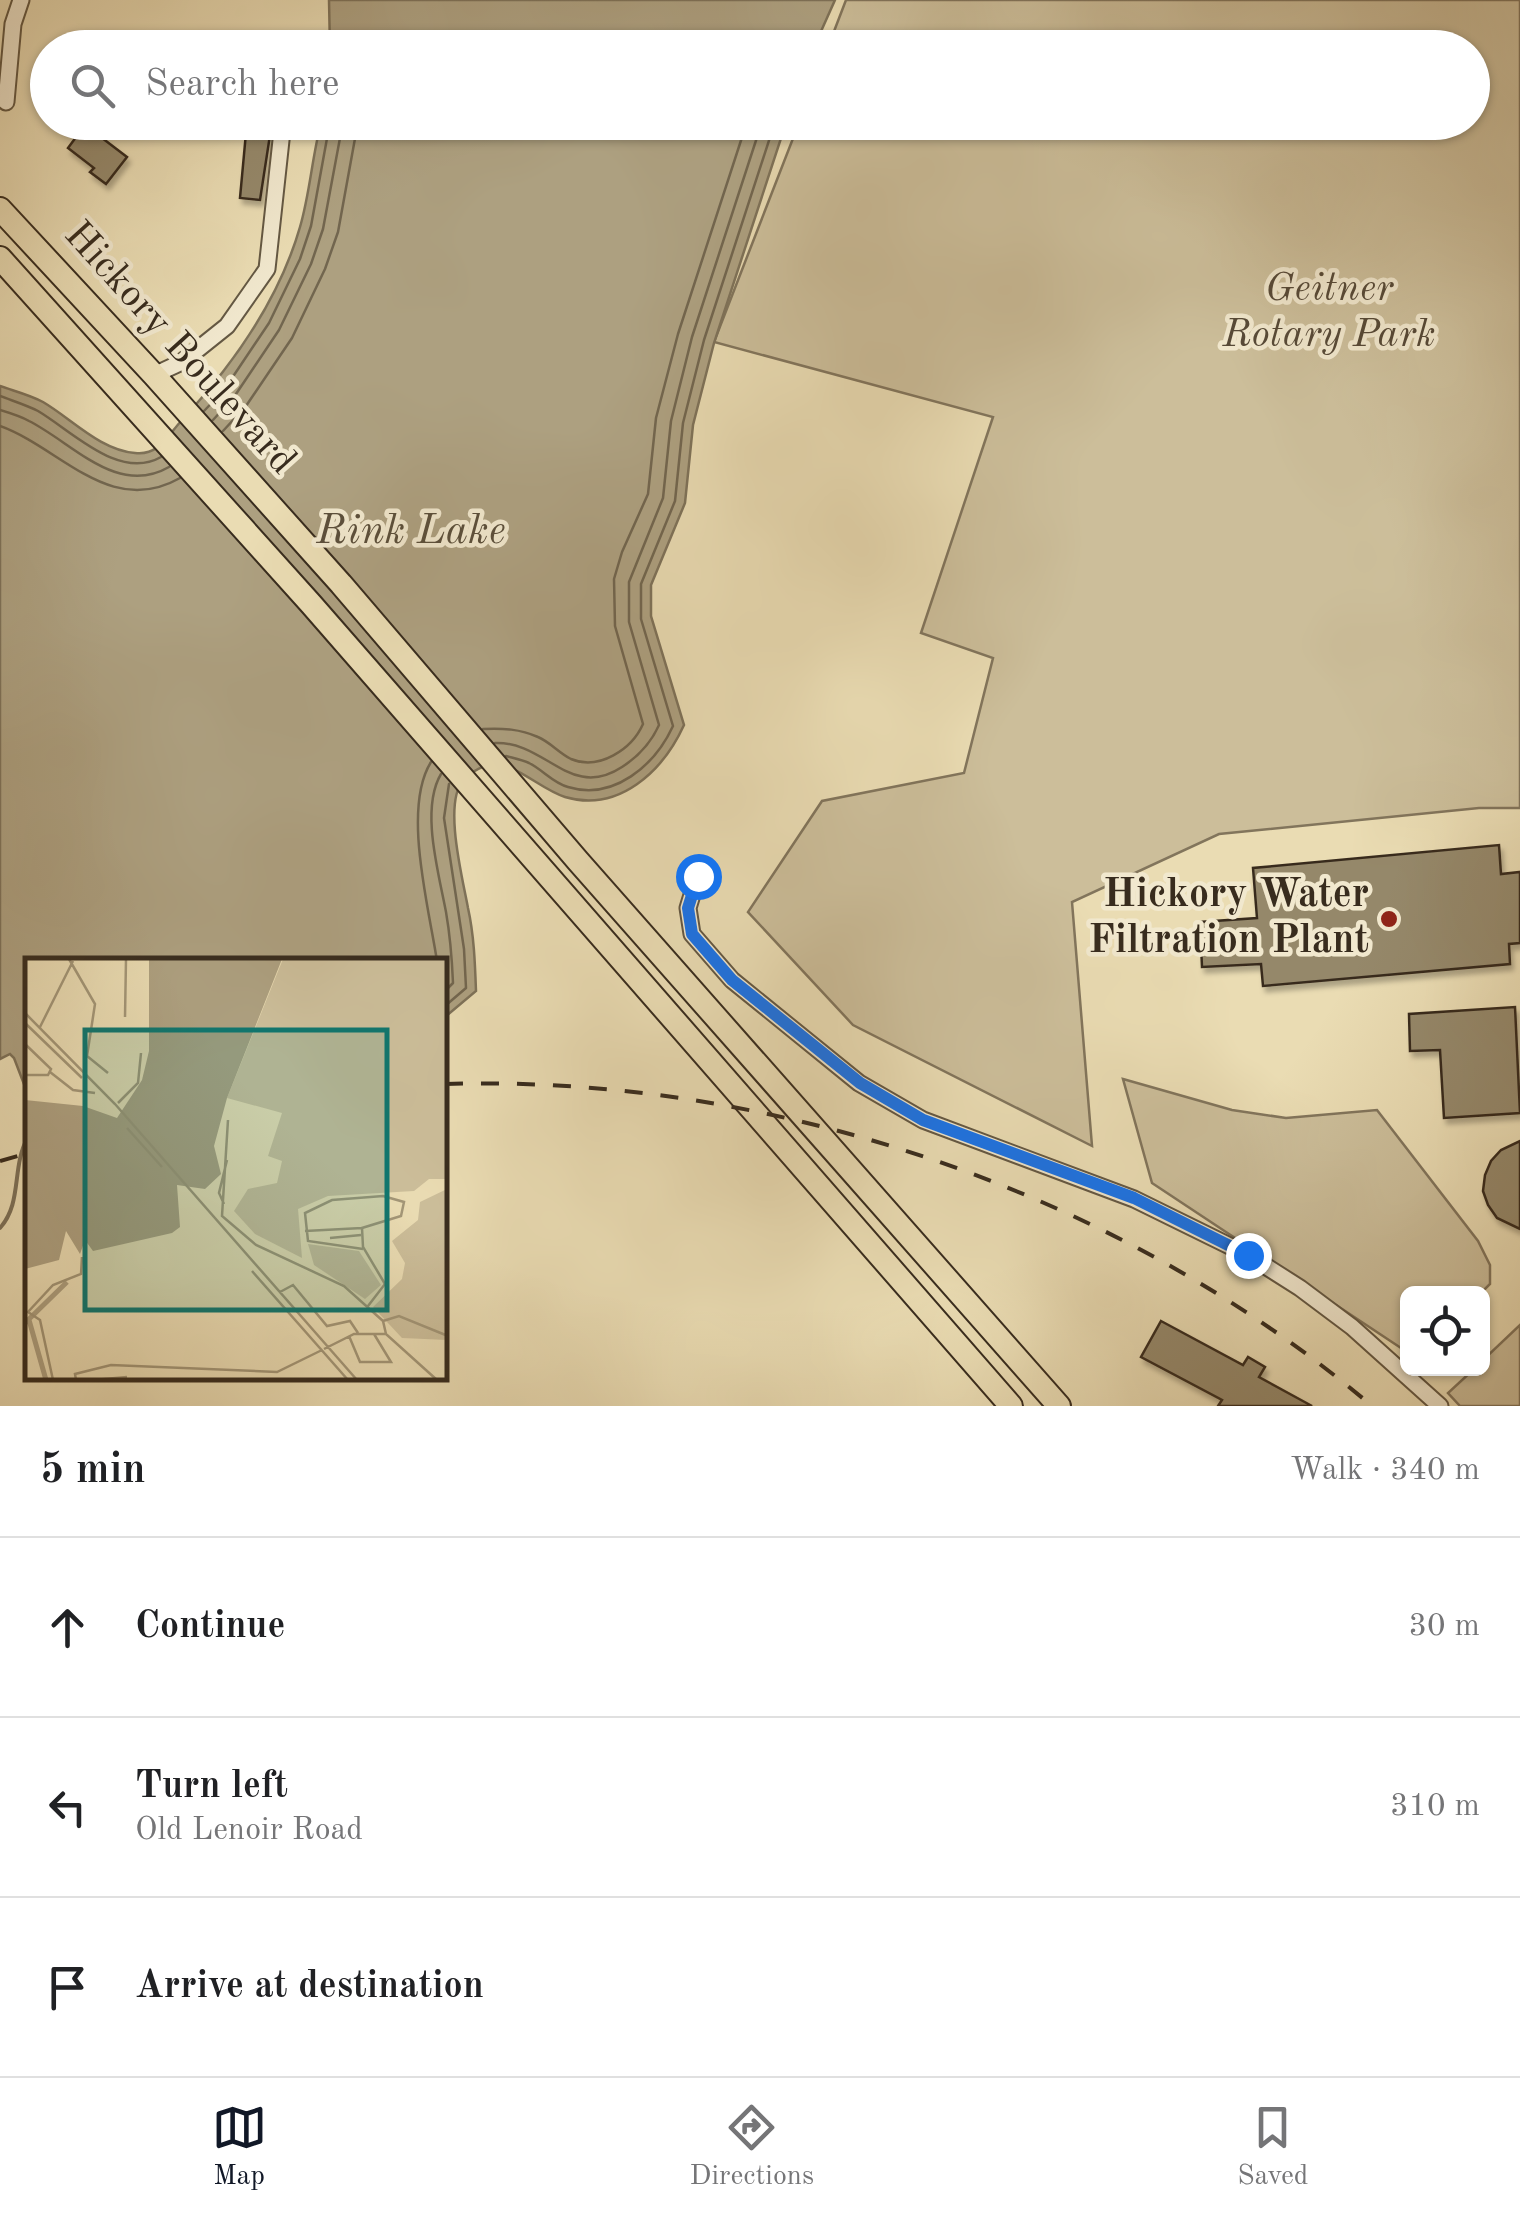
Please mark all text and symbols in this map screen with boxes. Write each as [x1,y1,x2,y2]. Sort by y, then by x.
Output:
search box [30,30,1490,140]
icon: search [65,58,120,113]
text: Search here [145,66,340,104]
street label: Hickory Boulevard [56,215,302,483]
park label: Geitner Rotary Park [1221,270,1436,356]
water label: Rink Lake [315,511,506,553]
route start [676,854,722,900]
place label: Hickory Water Filtration Plant [1088,876,1369,962]
marker: Hickory Water Filtration Plant [1378,908,1400,930]
inset map [25,958,448,1381]
route end [1226,1233,1272,1279]
map controls [1400,1286,1490,1376]
button: locate [1400,1286,1490,1376]
text: 5 min [40,1450,146,1492]
text: Walk · 340 m [1290,1455,1480,1487]
icon: ahead [40,1600,95,1655]
text: Continue [135,1608,285,1646]
text: 30 m [1409,1611,1480,1643]
text: Turn left [135,1768,288,1806]
icon: left [40,1780,95,1835]
text: 310 m [1390,1791,1480,1823]
text: Old Lenoir Road [135,1815,363,1847]
icon: arrive [40,1960,95,2015]
text: Arrive at destination [135,1968,484,2006]
tab: Map [212,2100,267,2195]
tab: Directions [690,2100,814,2195]
tab: Saved [1237,2100,1308,2195]

